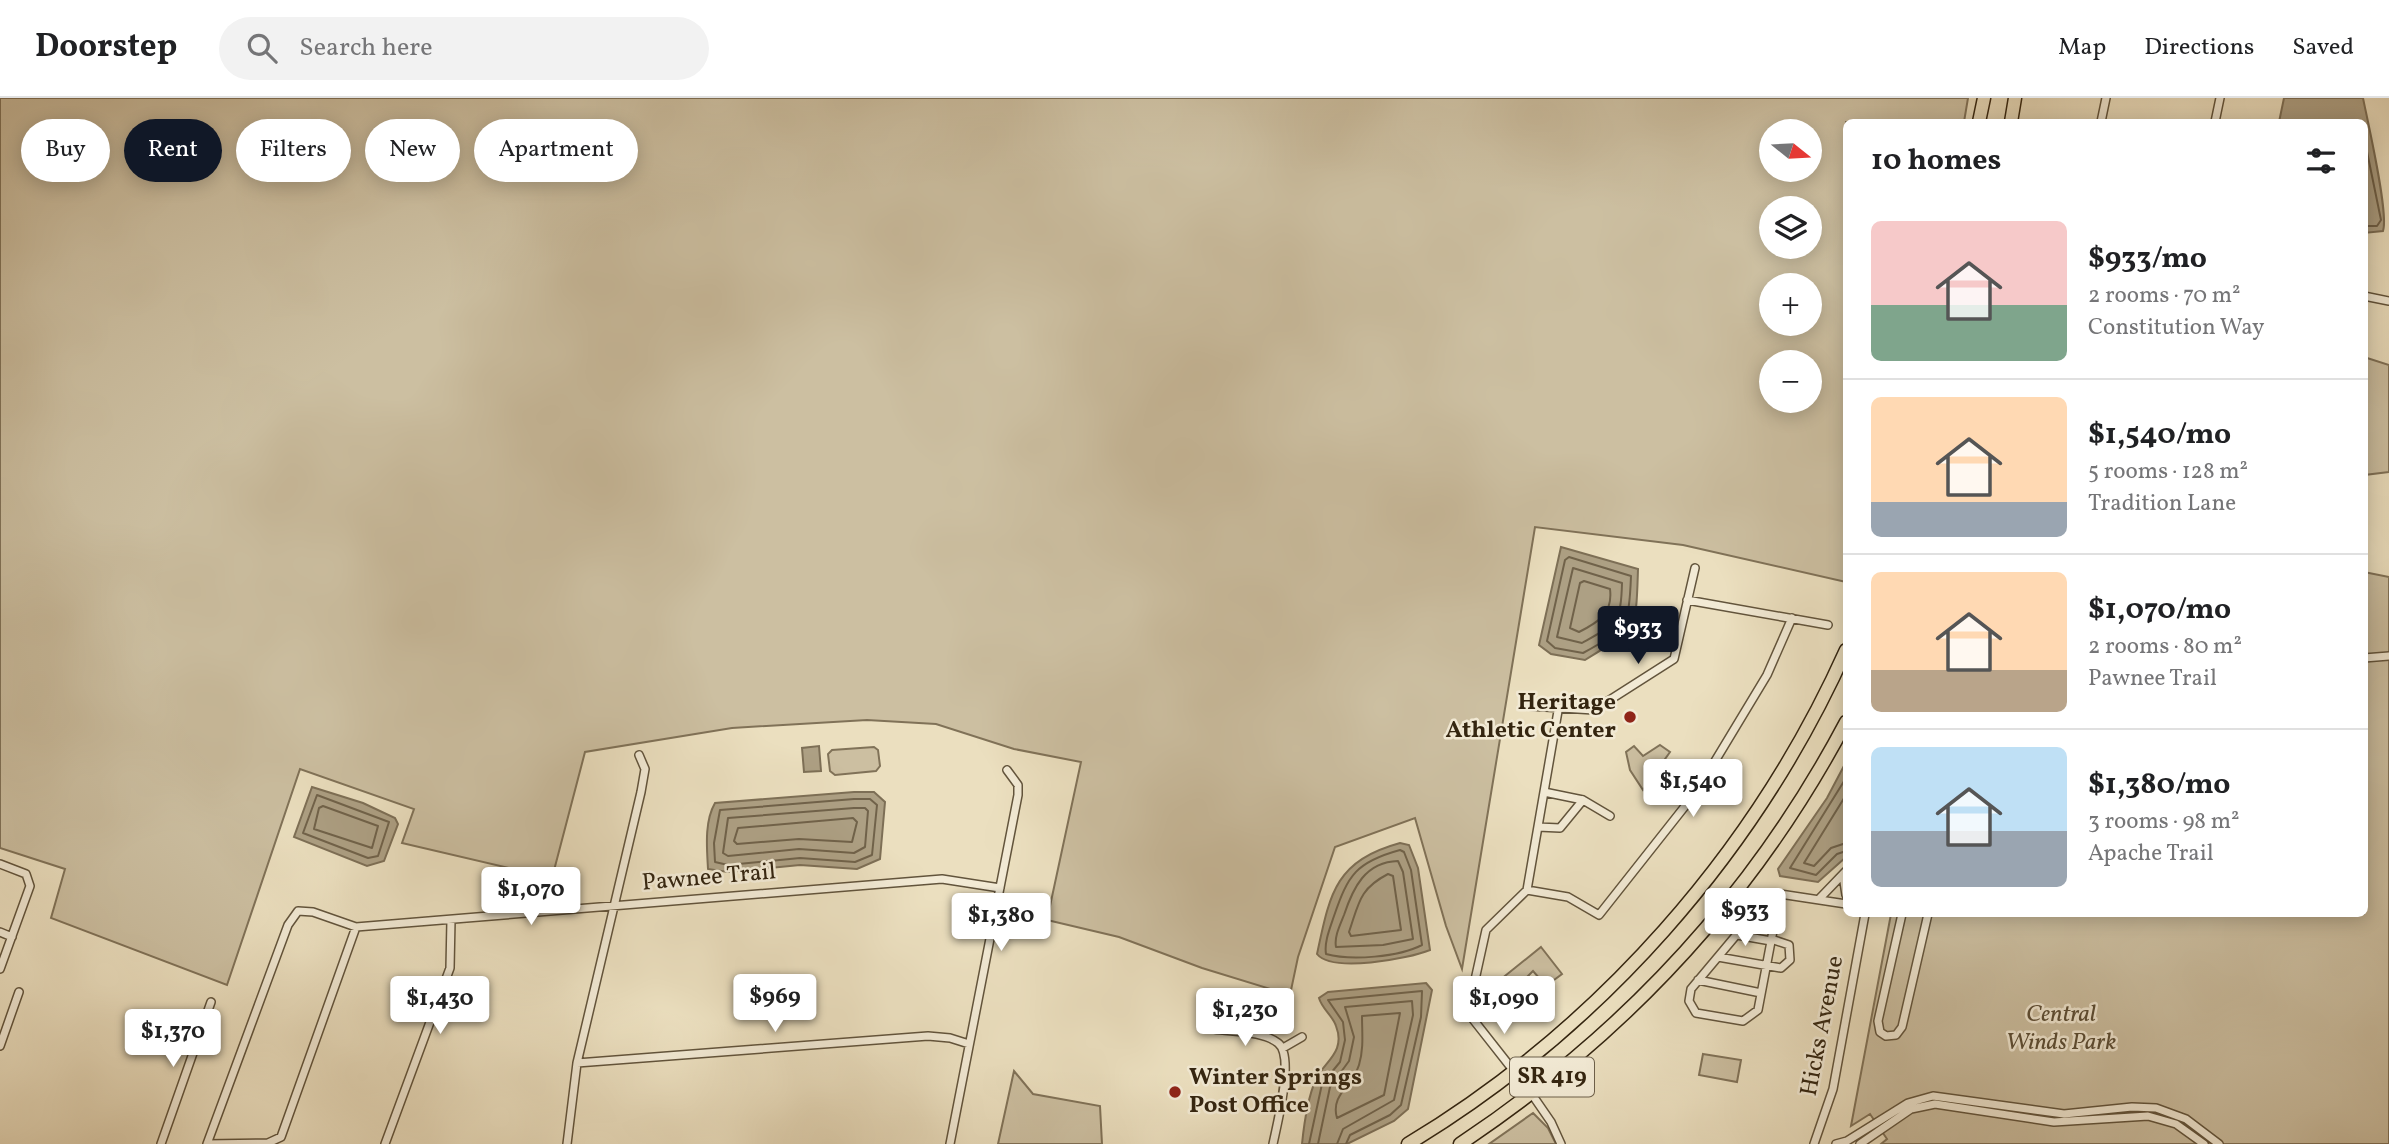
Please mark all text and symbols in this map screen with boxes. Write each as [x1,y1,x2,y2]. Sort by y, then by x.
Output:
search box [219,17,709,80]
text: Doorstep [35,25,177,71]
icon: search [243,29,281,67]
text: Search here [299,30,433,66]
text: Map [2058,31,2106,65]
text: Directions [2144,31,2254,65]
text: Saved [2292,31,2354,65]
chip: Buy [21,119,110,182]
chip: Rent [124,119,222,182]
chip: Filters [236,119,351,182]
chip: New [365,119,460,182]
chip: Apartment [474,119,638,182]
north arrow [1759,119,1822,182]
map controls [1759,119,1822,413]
text: 10 homes [1871,140,2001,182]
icon: filters [2302,142,2340,180]
button: layers [1759,196,1822,259]
text: $933/mo [2088,238,2207,280]
icon: home [1927,249,2011,333]
button: + [1759,273,1822,336]
text: 2 rooms · 70 m² [2088,280,2241,312]
text: Constitution Way [2088,312,2264,344]
button: − [1759,350,1822,413]
text: $1,540/mo [2088,414,2231,456]
icon: home [1927,425,2011,509]
text: 5 rooms · 128 m² [2088,456,2248,488]
text: Tradition Lane [2088,488,2236,520]
text: $1,070/mo [2088,589,2231,631]
icon: home [1927,600,2011,684]
pin: $933 [1597,606,1679,666]
text: $933 [1614,613,1662,645]
text: 2 rooms · 80 m² [2088,631,2242,663]
text: Pawnee Trail [2088,663,2217,695]
place label: Heritage Athletic Center [1446,686,1616,748]
marker: Heritage Athletic Center [1622,709,1638,725]
pin: $1,540 [1636,760,1750,819]
text: $1,380/mo [2088,764,2230,806]
text: $1,540 [1659,766,1727,798]
icon: home [1927,775,2011,859]
text: 3 rooms · 98 m² [2088,806,2240,838]
text: Apache Trail [2088,838,2214,870]
street label: Pawnee Trail [641,855,777,901]
pin: $1,070 [474,868,588,927]
text: $1,070 [497,874,565,906]
pin: $933 [1704,888,1786,948]
pin: $1,380 [944,894,1058,953]
text: $933 [1721,895,1769,927]
text: $1,380 [968,900,1034,932]
street label: Hicks Avenue [1793,953,1853,1099]
pin: $969 [734,974,816,1034]
pin: $1,430 [383,976,497,1036]
pin: $1,090 [1447,976,1561,1036]
text: $969 [749,981,801,1013]
text: $1,430 [406,983,474,1015]
text: $1,090 [1469,983,1539,1015]
pin: $1,230 [1188,988,1302,1048]
text: $1,230 [1212,995,1278,1027]
park label: Central Winds Park [2006,998,2116,1060]
pin: $1,370 [116,1010,230,1069]
text: $1,370 [141,1016,205,1048]
road number: SR 419 [1510,1058,1594,1096]
place label: Winter Springs Post Office [1189,1061,1362,1123]
marker: Winter Springs Post Office [1167,1084,1183,1100]

